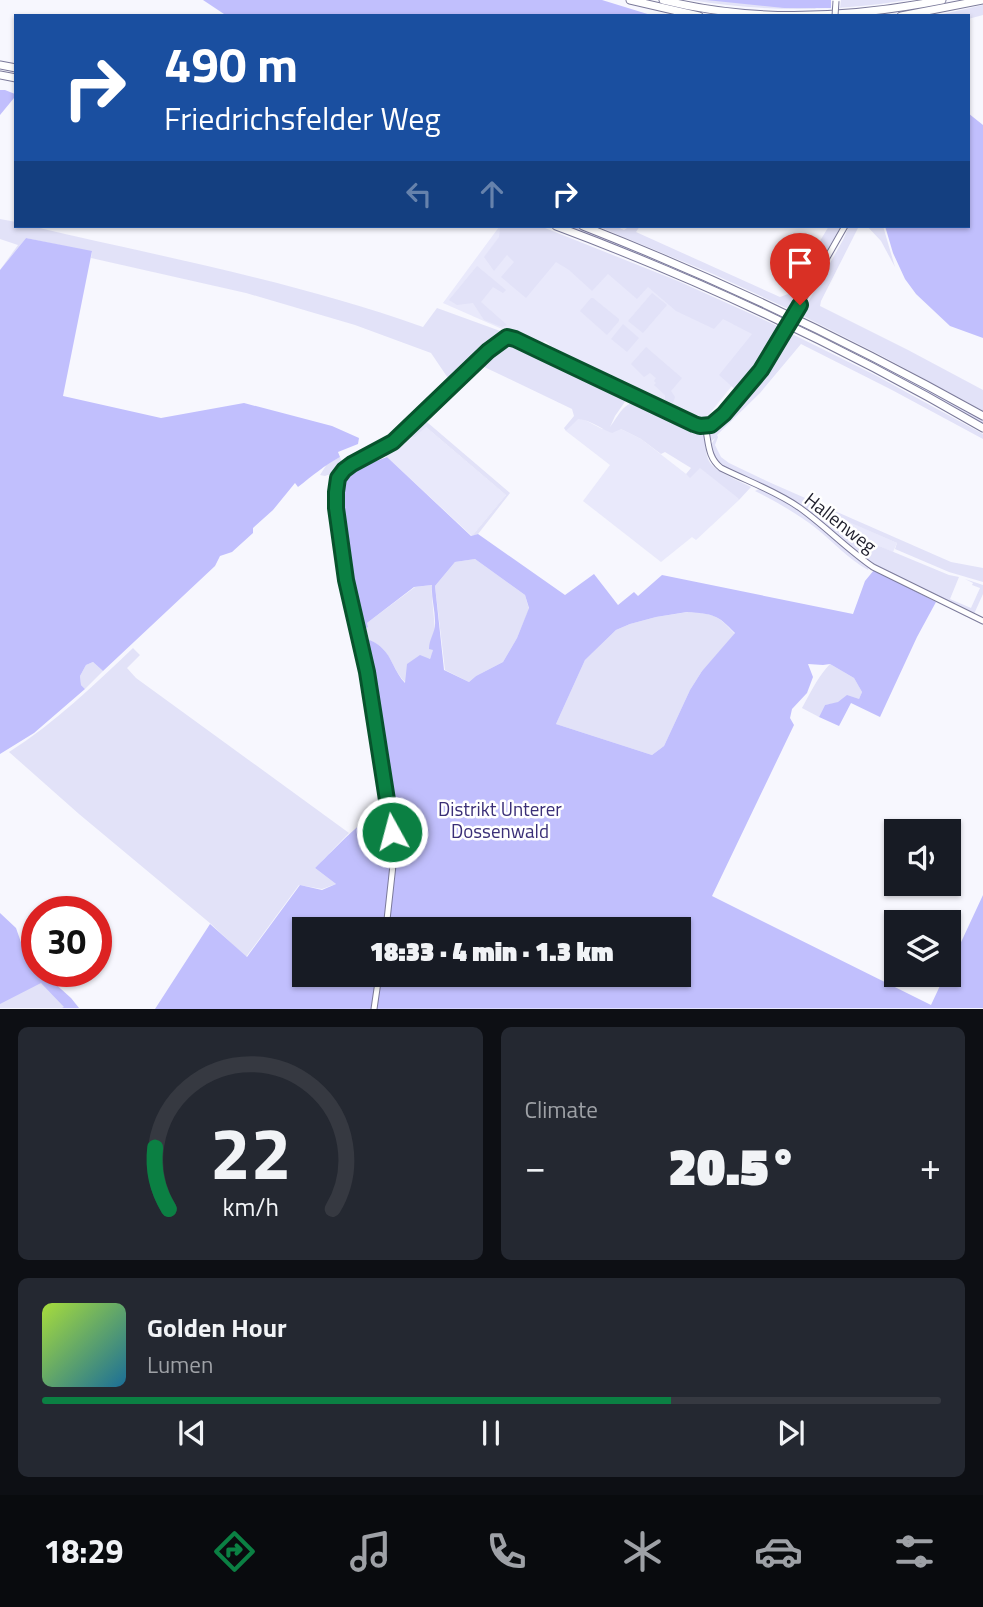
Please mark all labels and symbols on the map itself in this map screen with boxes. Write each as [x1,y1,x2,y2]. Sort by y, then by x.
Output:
pin [770,233,830,305]
street label: Hallenweg [799,485,883,560]
park label: Distrikt Unterer Dossenwald [438,794,562,845]
position arrow [355,795,429,869]
speed limit sign: 30 [21,896,112,987]

